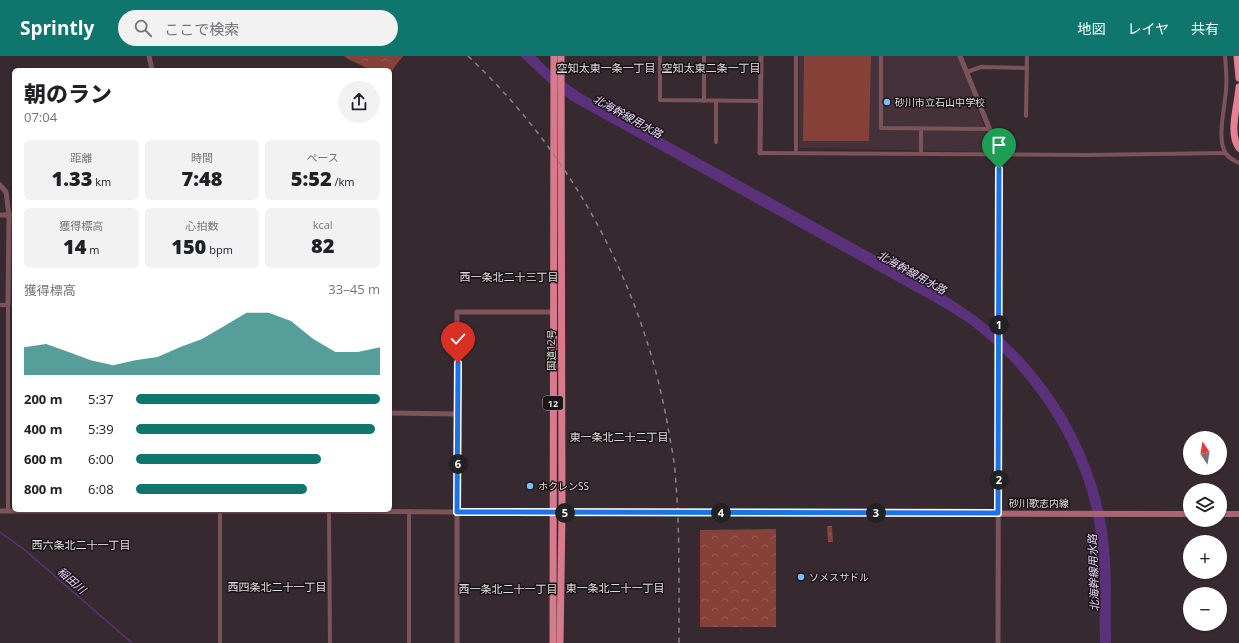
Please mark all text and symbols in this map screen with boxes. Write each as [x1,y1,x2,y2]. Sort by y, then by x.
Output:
search box [118,10,398,46]
text: Sprintly [20,15,94,41]
icon: search [132,17,154,39]
text: ここで検索 [164,19,239,39]
text: 地図 [1077,19,1105,38]
text: レイヤ [1127,19,1169,38]
text: 共有 [1191,19,1219,38]
district label: 空知太東一条一丁目 [557,60,656,75]
district label: 空知太東二条一丁目 [662,60,761,75]
text: 朝のラン [24,78,112,108]
button: share [338,81,380,123]
water label: 北海幹線用水路 [591,91,666,142]
place label: 砂川市立石山中学校 [895,95,985,109]
marker: 砂川市立石山中学校 [882,97,892,107]
text: 07:04 [24,108,57,126]
pin [982,128,1016,169]
icon: arrive [988,134,1010,156]
text: 距離 [70,150,92,165]
text: 時間 [191,150,213,165]
text: ペース [306,150,339,165]
text: 1.33 [51,165,92,192]
text: 7:48 [182,165,222,192]
text: 5:52 [291,165,332,192]
text: km [92,174,111,189]
text: /km [332,174,355,189]
text: kcal [313,217,333,232]
text: 獲得標高 [59,218,103,233]
text: 心拍数 [185,218,218,233]
text: 82 [311,232,334,259]
text: 14 [63,233,87,260]
text: 150 [171,233,206,260]
text: m [87,242,100,257]
text: bpm [206,242,233,257]
water label: 北海幹線用水路 [875,247,950,298]
district label: 西一条北二十三丁目 [460,269,559,284]
text: 33–45 m [328,280,380,298]
text: 獲得標高 [24,281,76,299]
pin: 1 [989,315,1009,335]
text: 1 [996,317,1002,332]
pin [441,322,475,363]
icon: check [447,328,469,350]
street label: 国道12号 [544,329,558,371]
text: 200 m [24,390,62,408]
text: 5:37 [88,390,114,408]
road number: 12 [543,396,563,410]
text: 400 m [24,420,62,438]
text: 5:39 [88,420,114,438]
district label: 東一条北二十二丁目 [570,429,669,444]
north arrow [1183,431,1227,475]
map controls [1183,431,1227,631]
text: 600 m [24,450,62,468]
text: 6:00 [88,450,114,468]
pin: 6 [448,454,468,474]
text: 6 [455,456,461,471]
pin: 2 [989,470,1009,490]
text: 2 [996,472,1002,487]
place label: ホクレンSS [538,479,589,493]
text: 800 m [24,480,62,498]
text: 6:08 [88,480,114,498]
marker: ホクレンSS [525,481,535,491]
button: layers [1183,483,1227,527]
street label: 砂川歌志内線 [1009,496,1069,510]
pin: 5 [555,503,575,523]
pin: 4 [711,503,731,523]
pin: 3 [866,503,886,523]
text: 5 [562,505,568,520]
text: 4 [718,505,724,520]
text: 3 [873,505,879,520]
water label: 北海幹線用水路 [1084,533,1102,612]
button: + [1183,535,1227,579]
district label: 西六条北二十一丁目 [32,537,131,552]
water label: 稲田川 [55,564,90,597]
place label: ソメスサドル [809,570,869,584]
marker: ソメスサドル [796,572,806,582]
district label: 西四条北二十一丁目 [228,579,327,594]
district label: 東一条北二十一丁目 [566,580,665,595]
district label: 西一条北二十一丁目 [459,581,558,596]
button: − [1183,587,1227,631]

